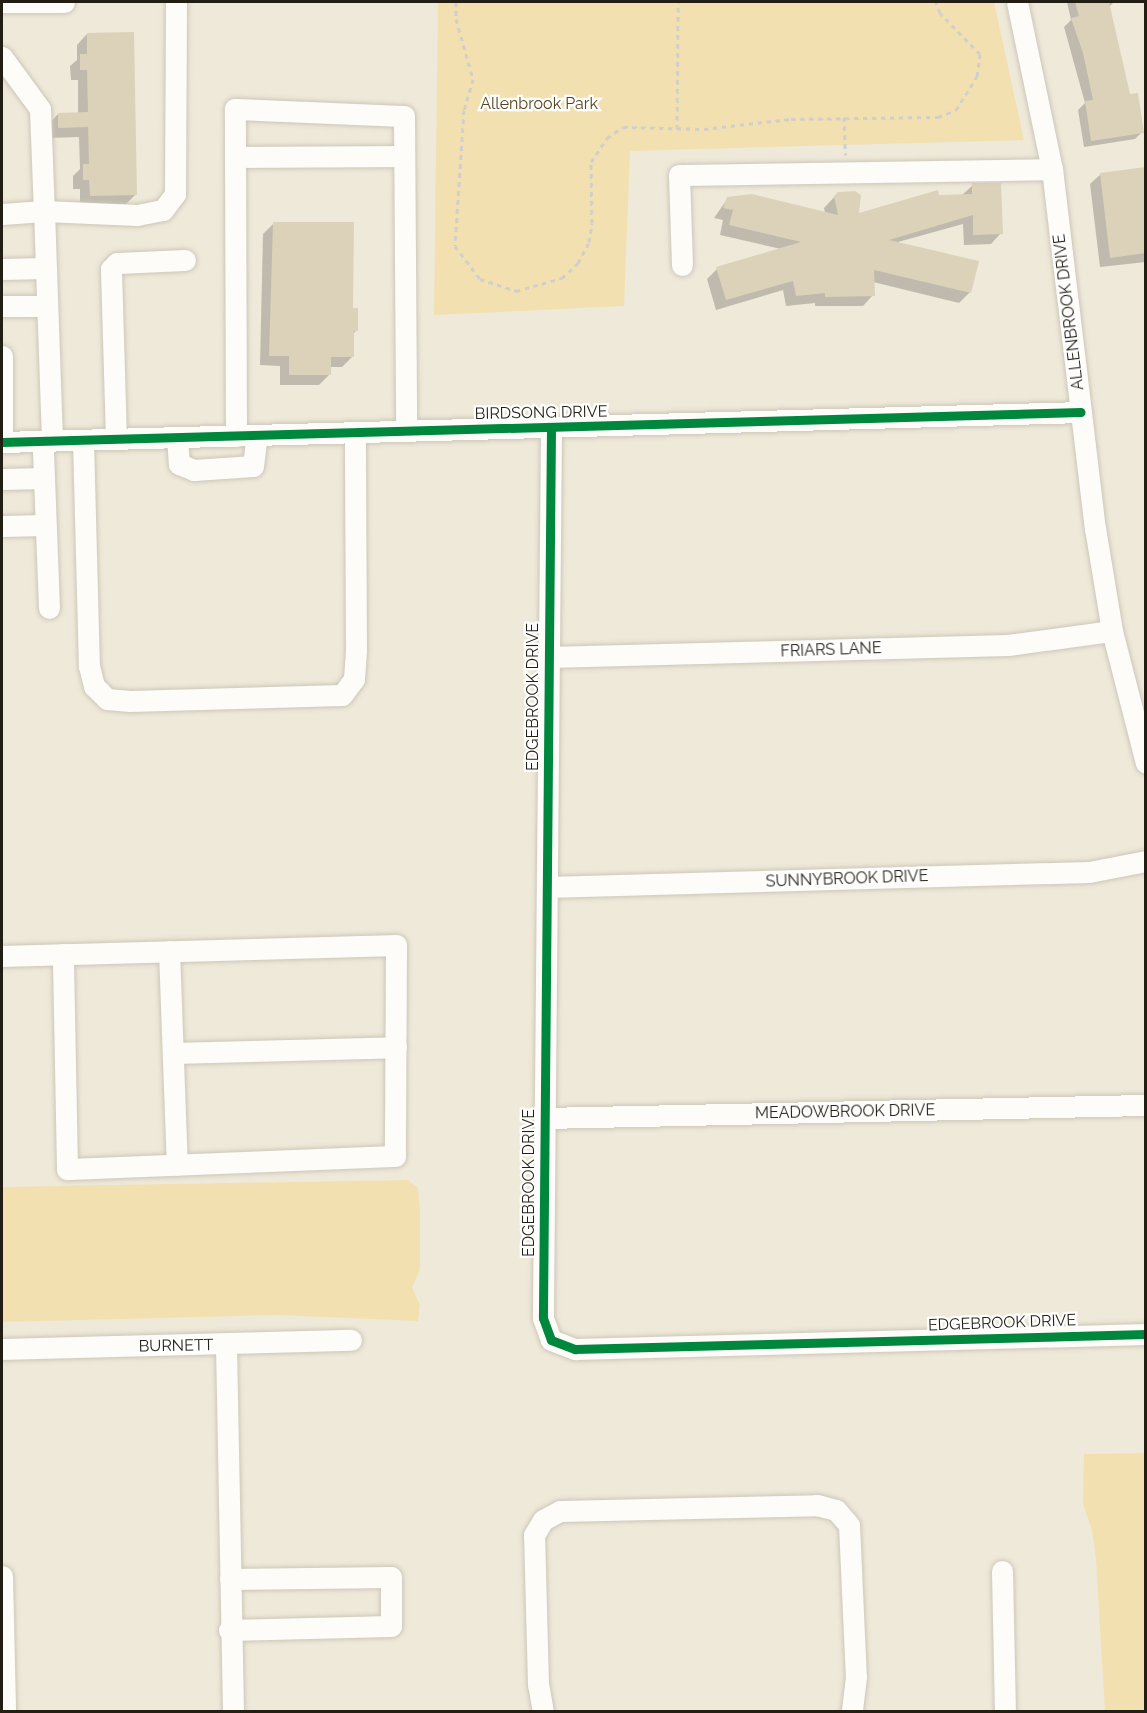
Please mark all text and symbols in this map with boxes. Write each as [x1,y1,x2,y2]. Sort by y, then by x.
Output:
park label: Allenbrook Park [480,94,598,114]
street label: ALLENBROOK DRIVE [1050,233,1088,391]
street label: BIRDSONG DRIVE [475,402,607,424]
street label: EDGEBROOK DRIVE [523,623,543,771]
street label: FRIARS LANE [780,639,882,661]
street label: SUNNYBROOK DRIVE [765,867,929,891]
street label: MEADOWBROOK DRIVE [755,1101,935,1123]
street label: EDGEBROOK DRIVE [519,1109,539,1257]
street label: EDGEBROOK DRIVE [928,1311,1076,1335]
street label: BURNETT [138,1336,214,1356]

